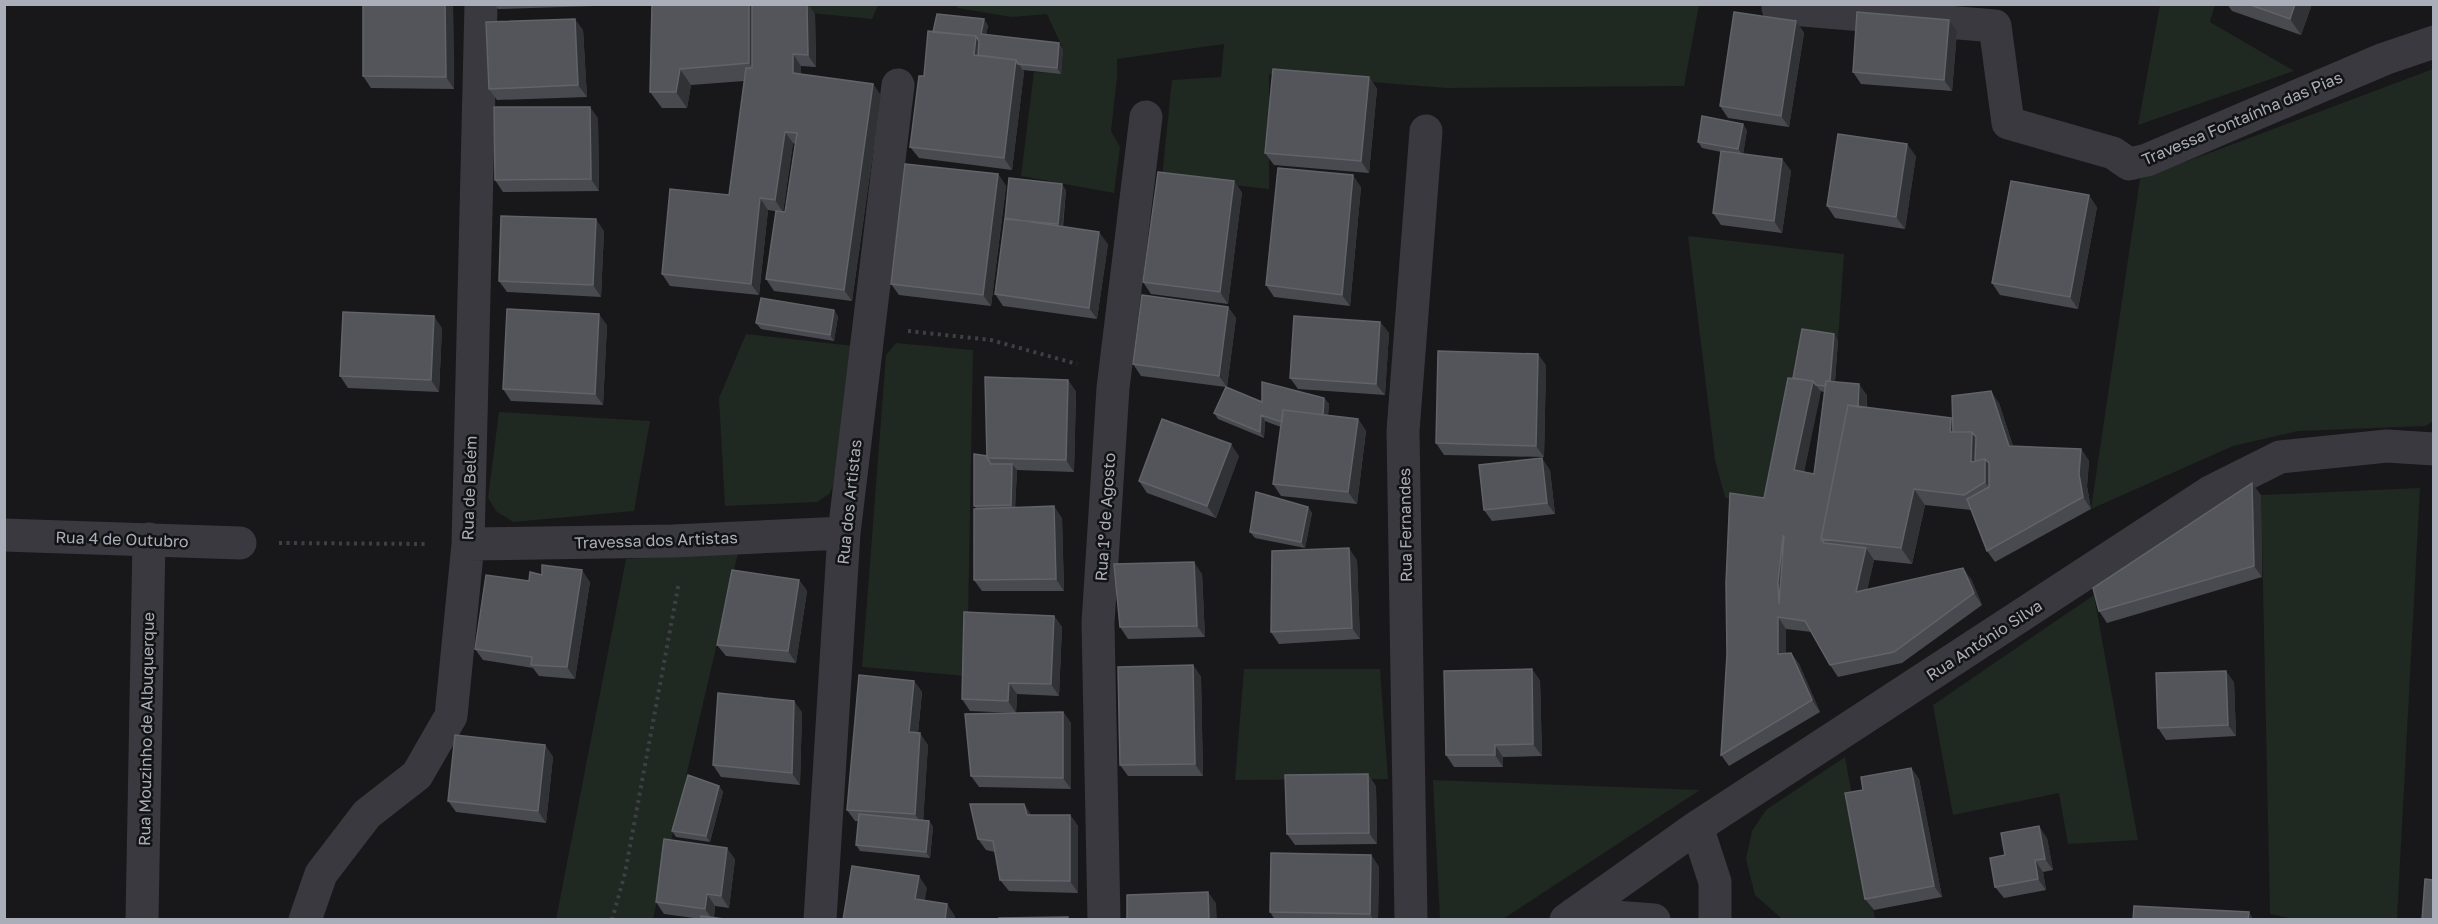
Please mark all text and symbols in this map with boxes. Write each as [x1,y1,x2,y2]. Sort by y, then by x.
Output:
street label: Travessa Fontaínha das Pias [2139,67,2345,169]
street label: Rua de Belém [457,435,481,541]
street label: Rua dos Artistas [832,439,866,565]
street label: Rua 1º de Agosto [1091,452,1119,582]
street label: Rua Fernandes [1394,468,1416,582]
street label: Rua 4 de Outubro [55,527,189,551]
street label: Travessa dos Artistas [574,527,738,553]
street label: Rua António Silva [1922,595,2046,685]
street label: Rua Mouzinho de Albuquerque [134,612,158,846]

